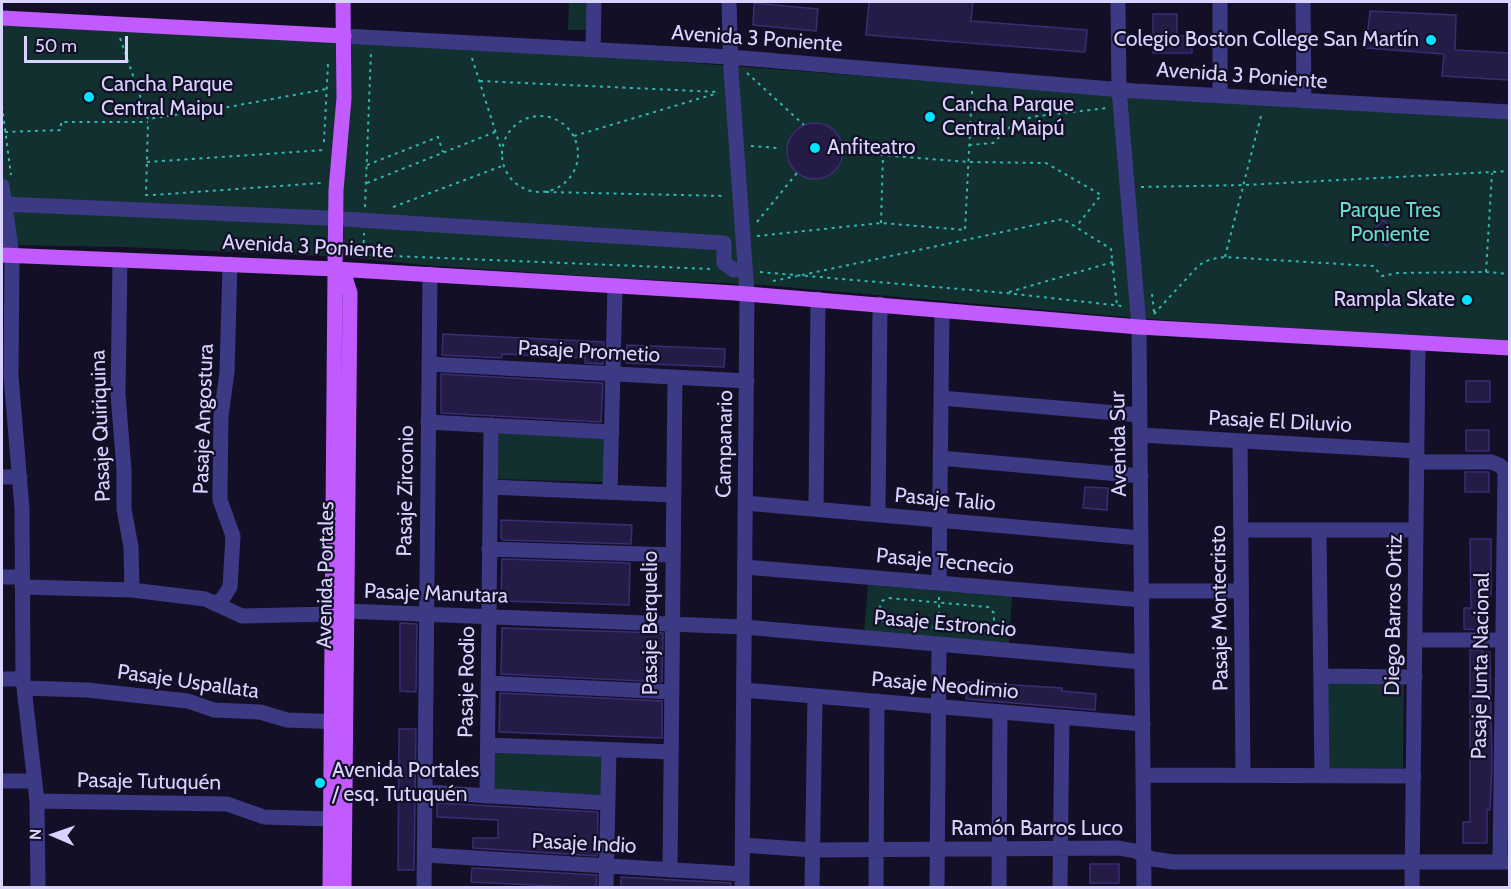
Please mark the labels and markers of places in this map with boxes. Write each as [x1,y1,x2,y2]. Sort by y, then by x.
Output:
place label: Colegio Boston College San Martín [1113,27,1419,53]
marker: Colegio Boston College San Martín [1424,33,1438,47]
place label: Cancha Parque Central Maipu [101,72,233,122]
marker: Cancha Parque Central Maipu [82,90,96,104]
place label: Cancha Parque Central Maipú [942,92,1074,142]
marker: Cancha Parque Central Maipú [923,110,937,124]
place label: Anfiteatro [827,135,916,161]
marker: Anfiteatro [808,141,822,155]
place label: Rampla Skate [1333,287,1455,313]
marker: Rampla Skate [1460,293,1474,307]
place label: Avenida Portales / esq. Tutuquén [332,758,479,808]
marker: Avenida Portales / esq. Tutuquén [313,776,327,790]

